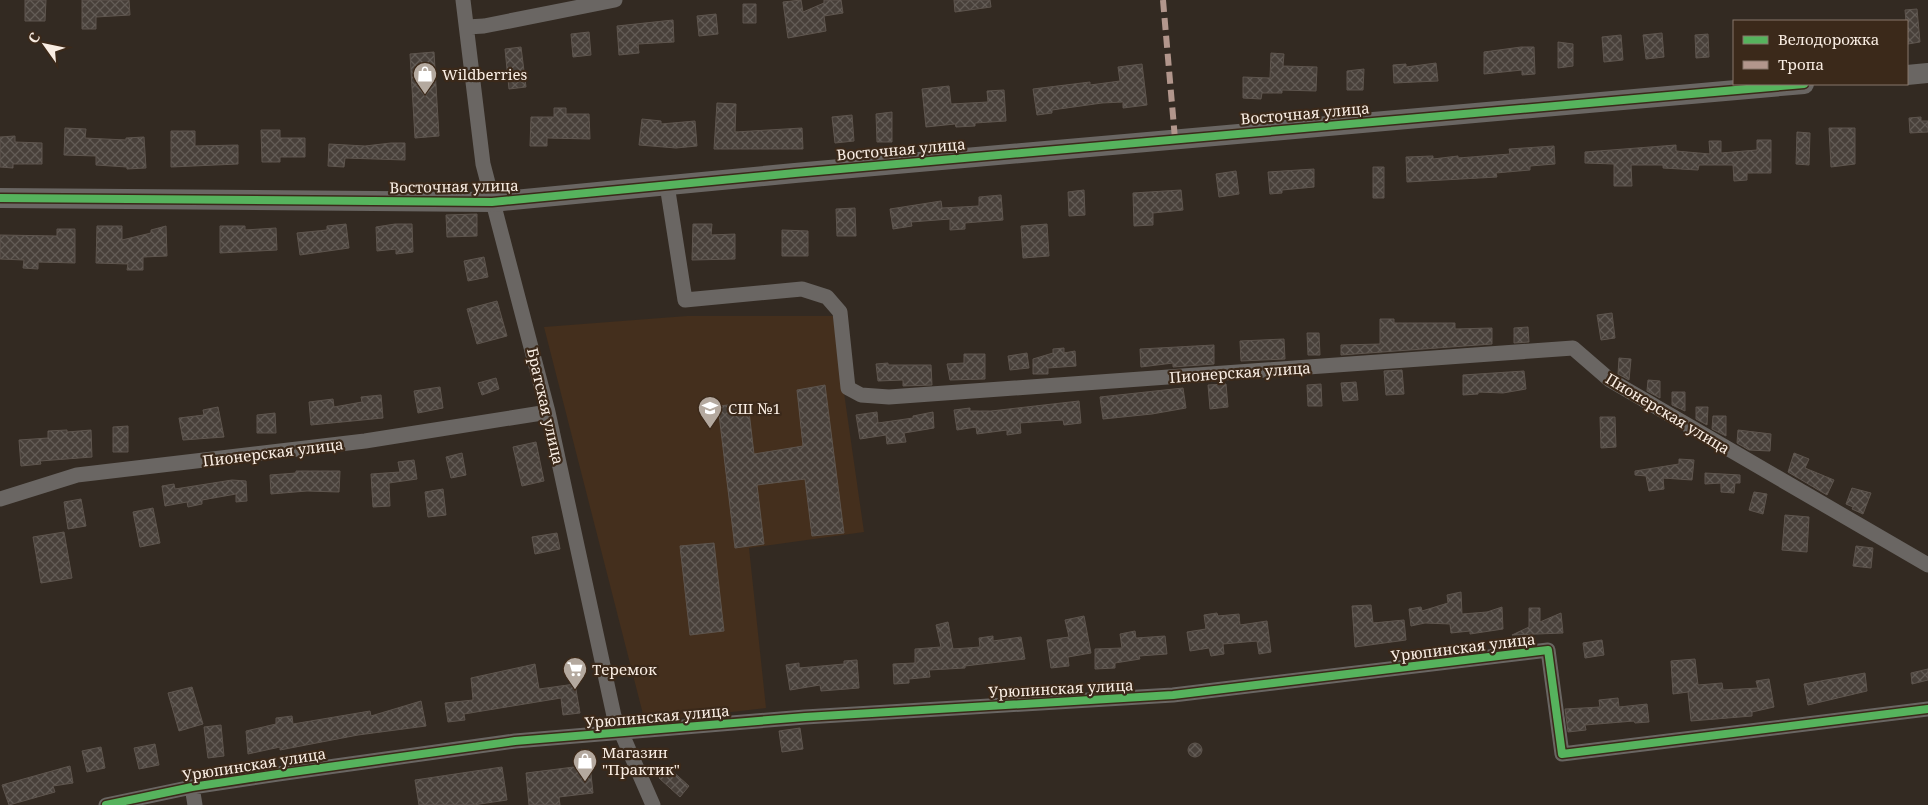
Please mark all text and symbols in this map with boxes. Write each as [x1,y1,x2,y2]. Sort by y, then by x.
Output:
north arrow [20,20,70,70]
legend [1733,20,1908,85]
text: С [23,29,44,47]
text: Велодорожка [1778,29,1879,49]
text: Тропа [1778,54,1824,74]
shop icon: Wildberries [412,61,438,95]
place label: Wildberries [442,64,528,84]
street label: Восточная улица [1240,97,1370,129]
street label: Восточная улица [836,133,966,165]
street label: Восточная улица [389,175,519,197]
street label: Братская улица [523,346,569,466]
street label: Пионерская улица [1169,357,1311,387]
street label: Пионерская улица [1602,368,1734,458]
school or university icon: СШ №1 [697,395,723,429]
place label: СШ №1 [728,398,781,418]
street label: Пионерская улица [201,433,345,471]
street label: Урюпинская улица [1390,628,1536,666]
supermarket icon: Теремок [562,656,588,690]
place label: Теремок [592,659,657,679]
street label: Урюпинская улица [988,674,1134,702]
street label: Урюпинская улица [584,700,730,732]
place label: Магазин "Практик" [602,742,680,779]
street label: Урюпинская улица [181,743,327,785]
shop icon: Магазин "Практик" [572,748,598,782]

